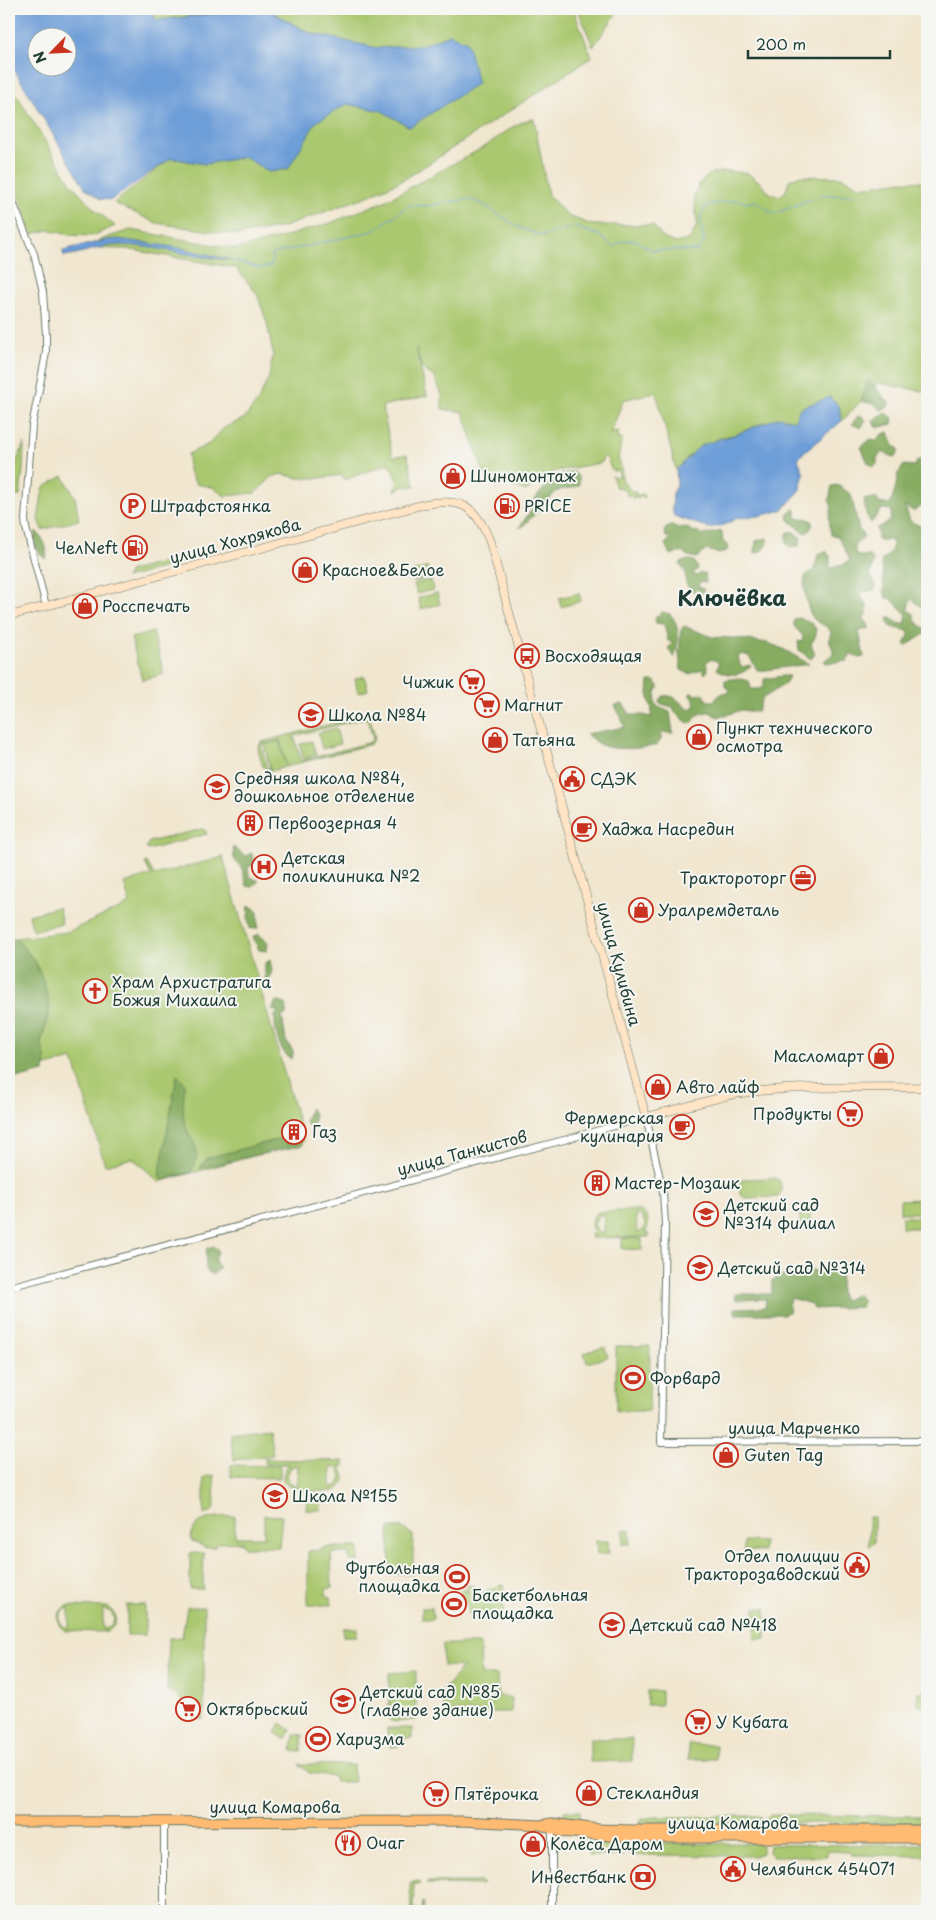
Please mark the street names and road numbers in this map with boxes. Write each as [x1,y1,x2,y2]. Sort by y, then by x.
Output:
street label: улица Хохрякова [167,511,303,569]
street label: улица Кулибина [592,899,648,1029]
street label: улица Танкистов [394,1123,529,1181]
street label: улица Марченко [728,1415,860,1439]
street label: улица Комарова [210,1794,340,1818]
street label: улица Комарова [668,1810,798,1834]

